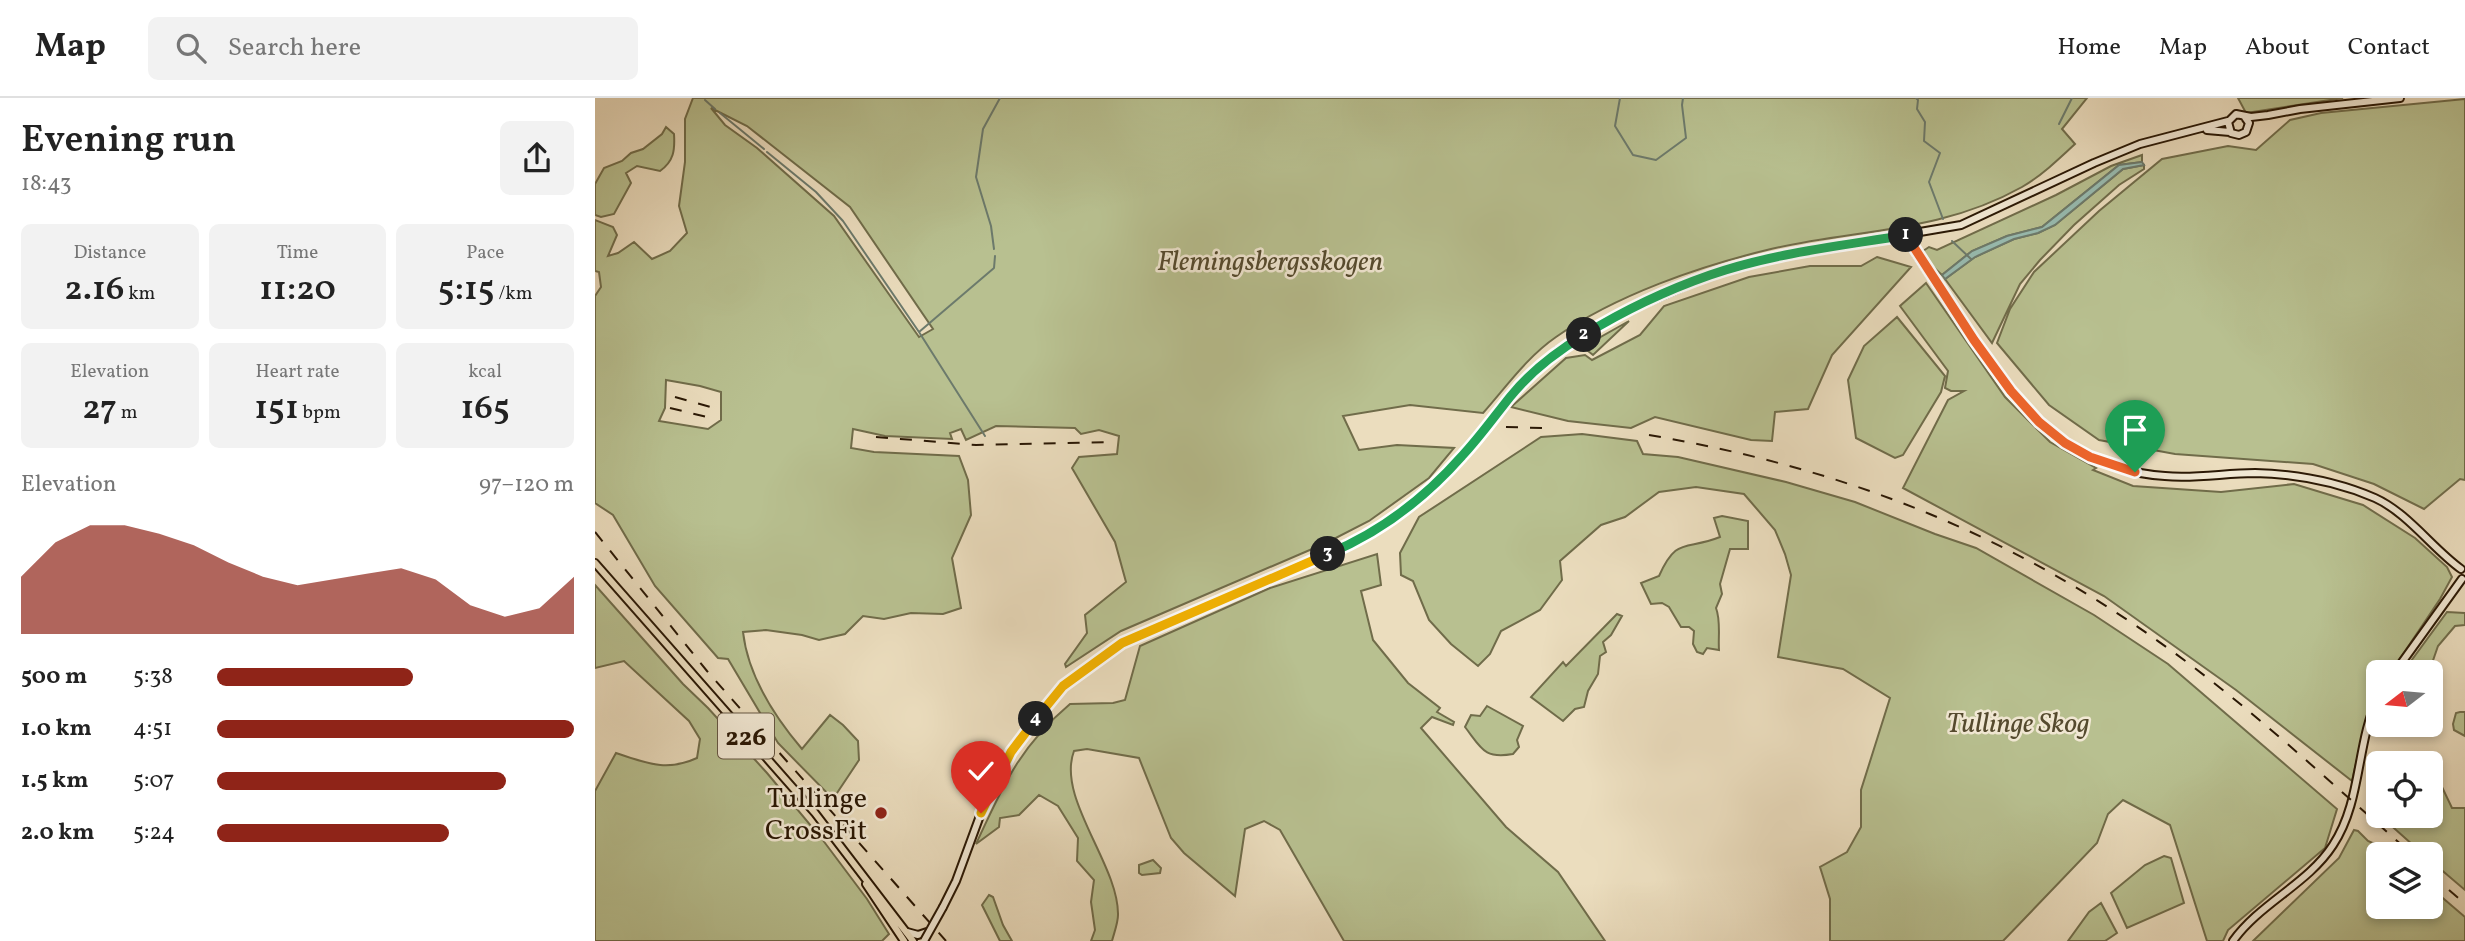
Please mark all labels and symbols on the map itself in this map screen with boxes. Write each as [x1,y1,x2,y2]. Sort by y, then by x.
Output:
pin: 1 [1889,218,1923,252]
park label: Flemingsbergsskogen [1157,243,1383,282]
pin: 2 [1567,317,1601,352]
pin [2105,400,2165,472]
pin: 3 [1311,536,1345,572]
north arrow [2366,660,2443,737]
pin: 4 [1019,702,1053,736]
park label: Tullinge Skog [1947,705,2089,744]
road number: 226 [718,714,774,758]
pin [951,741,1011,813]
place label: Tullinge CrossFit [765,780,867,851]
marker: Tullinge CrossFit [873,805,889,821]

